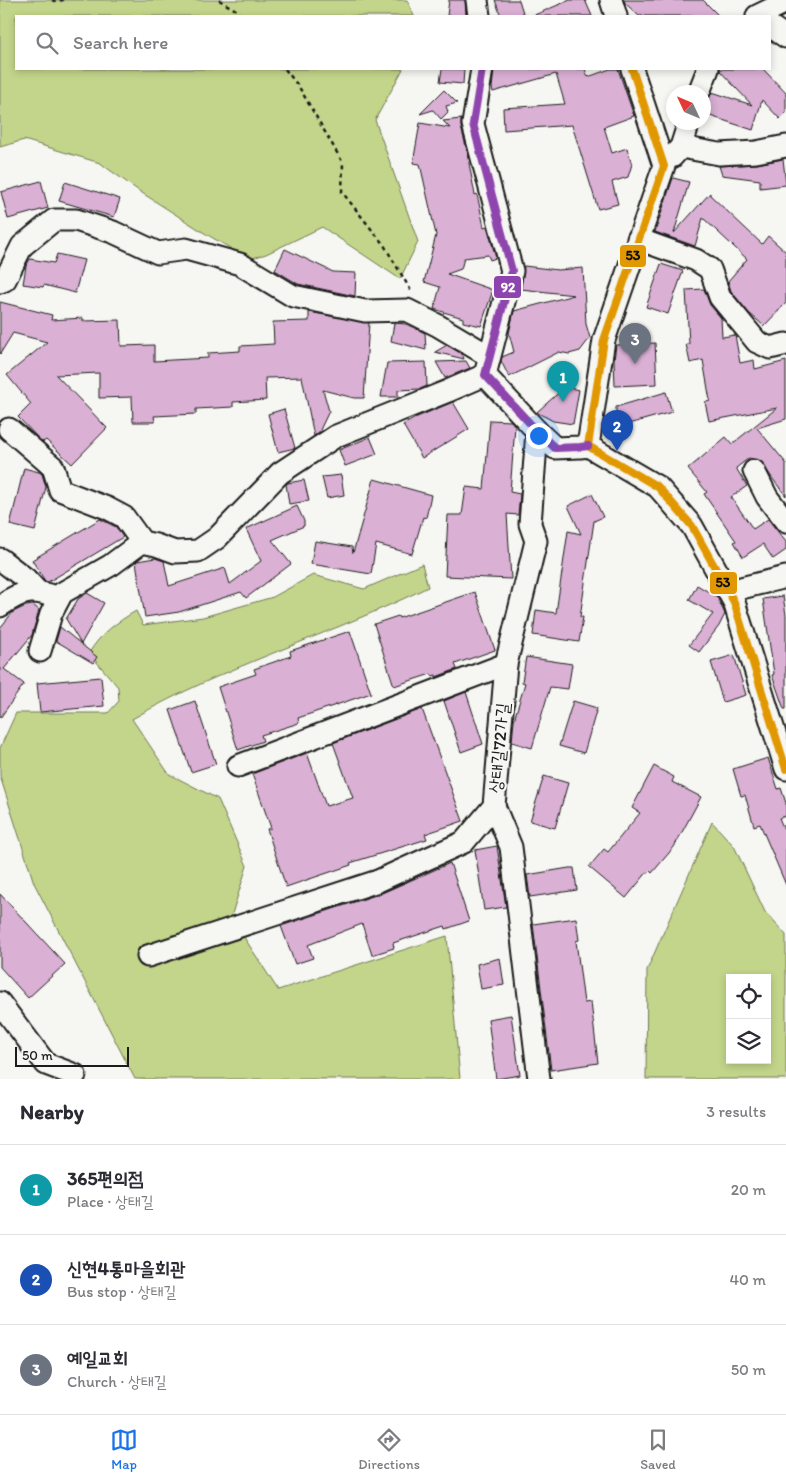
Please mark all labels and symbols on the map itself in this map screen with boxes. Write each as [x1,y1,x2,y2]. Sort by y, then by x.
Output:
north arrow [666,85,711,130]
line badge: 53 [619,244,647,268]
text: 53 [626,247,641,264]
line badge: 92 [493,275,522,299]
text: 92 [501,279,516,296]
pin: 3 [619,323,651,364]
pin: 1 [547,361,579,402]
pin: 2 [601,410,633,451]
your location [526,423,552,449]
line badge: 53 [709,571,738,595]
text: 53 [716,574,731,591]
street label: 상태길72가길 [484,701,514,794]
scale bar [15,1044,129,1067]

